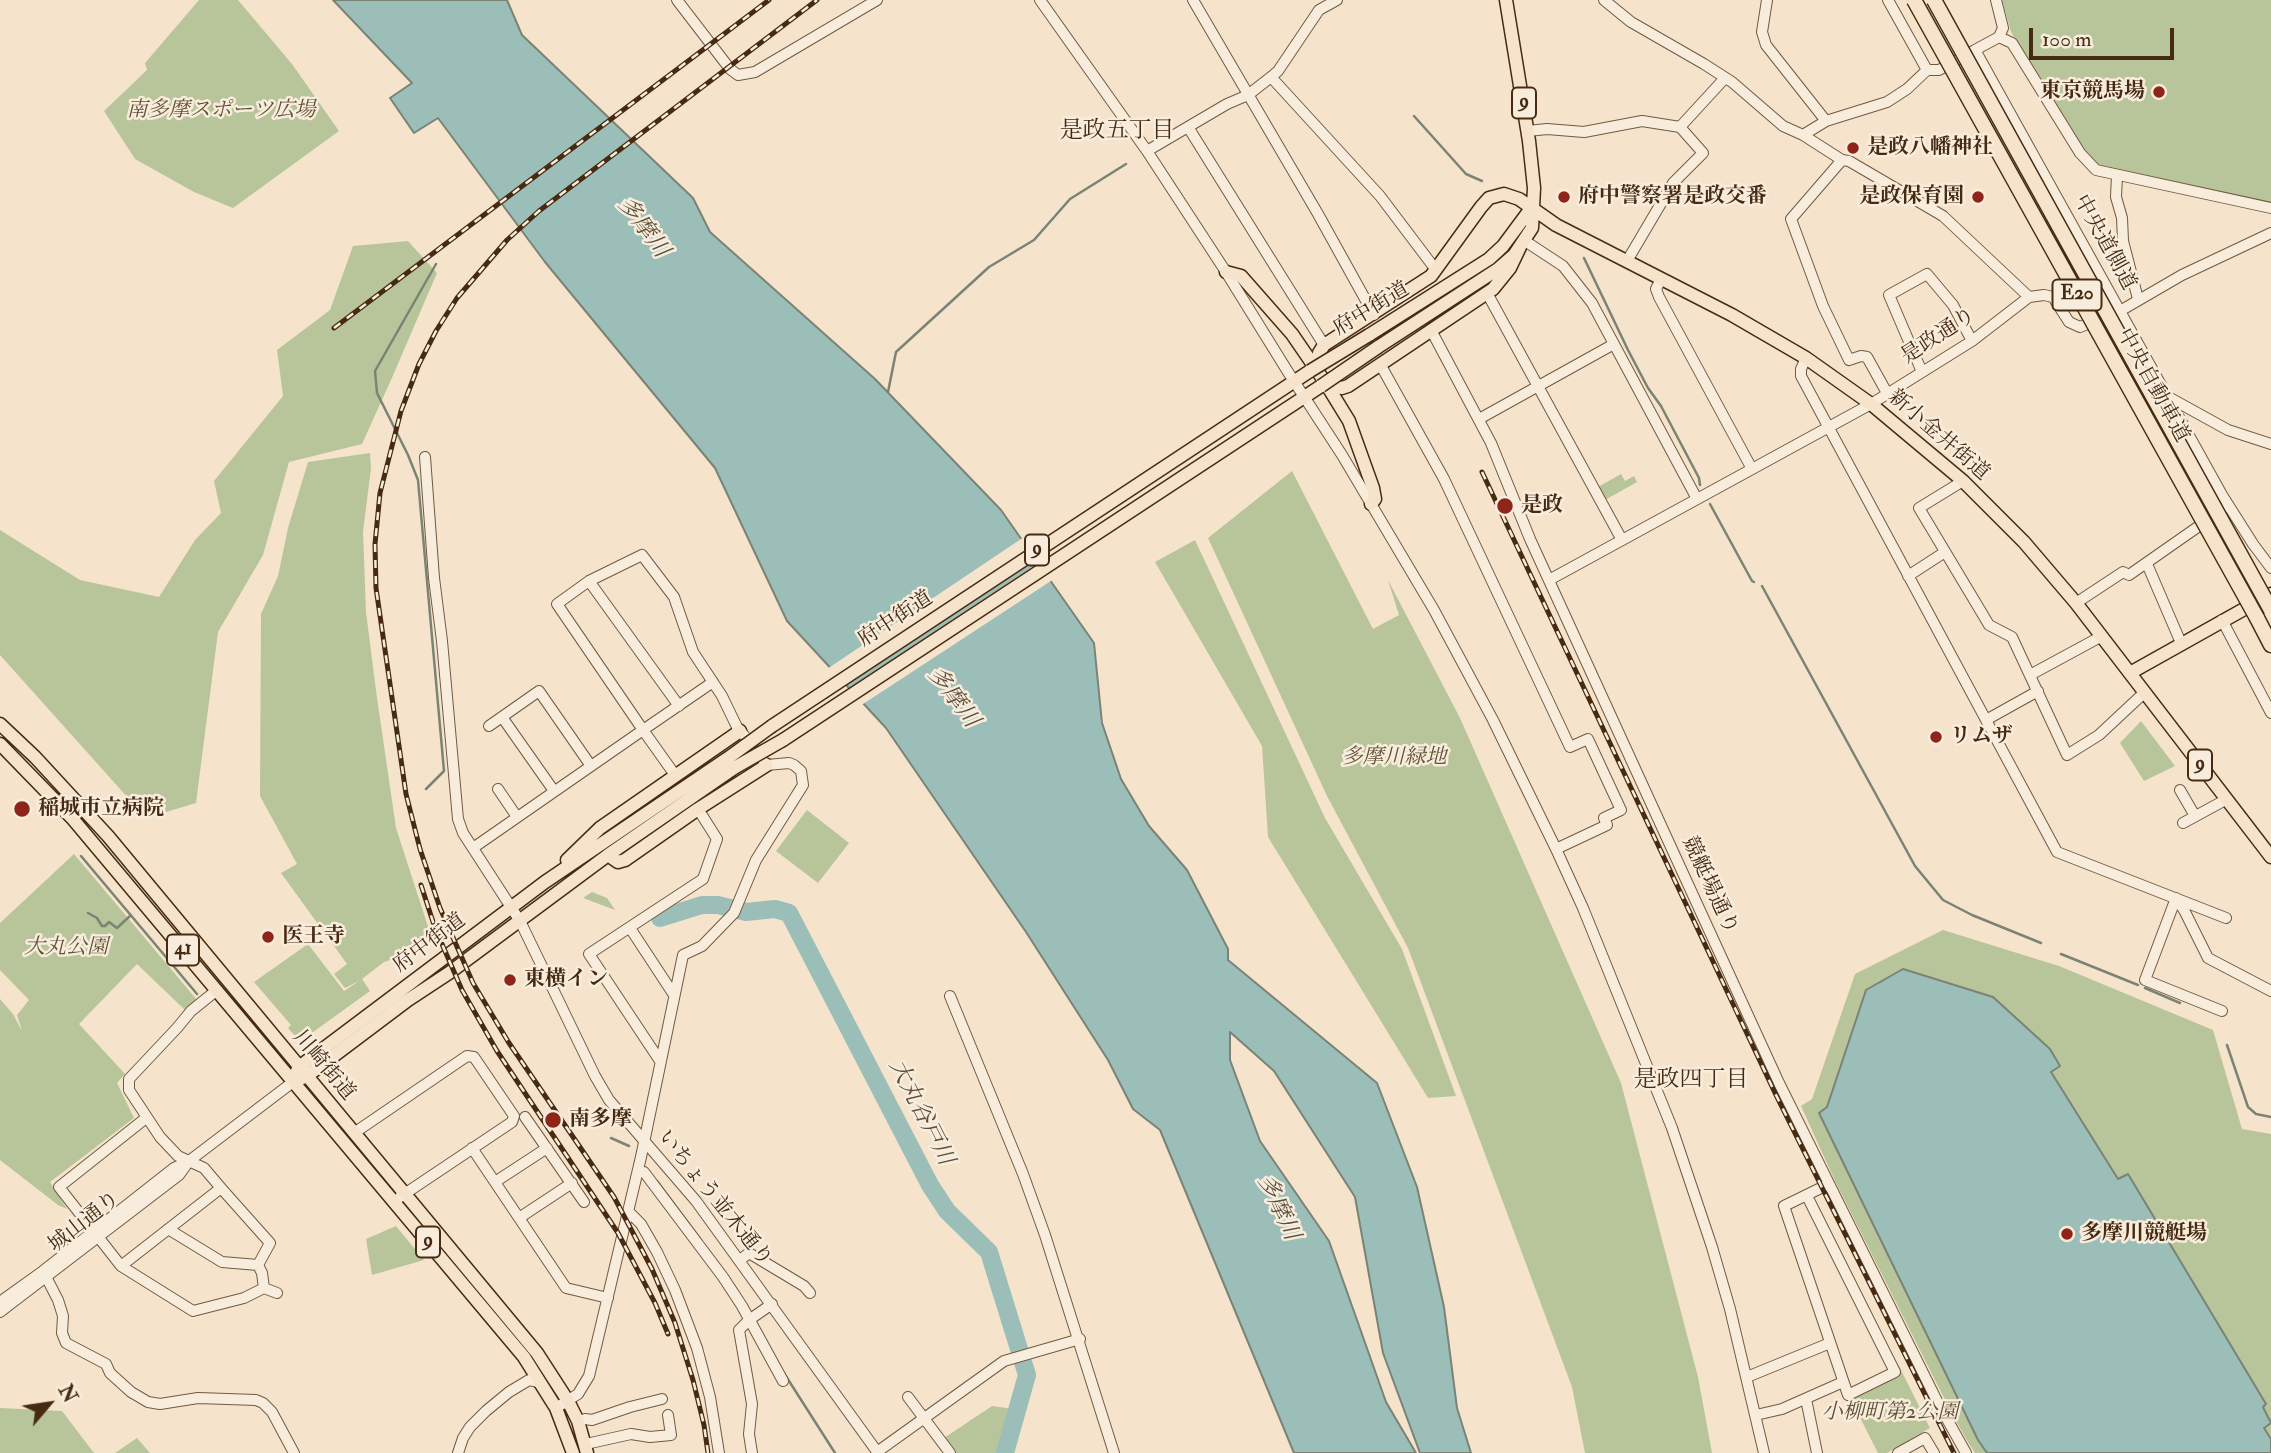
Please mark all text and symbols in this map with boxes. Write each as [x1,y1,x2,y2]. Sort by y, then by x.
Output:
scale bar [2033,14,2178,58]
text: 100 m [2042,26,2092,53]
place label: 東京競馬場 [2040,79,2145,105]
marker: 東京競馬場 [2151,84,2167,100]
road number: 9 [1512,88,1536,118]
park label: 南多摩スポーツ広場 [127,98,315,124]
district label: 是政五丁目 [1060,118,1174,146]
place label: 是政八幡神社 [1867,135,1993,161]
marker: 是政八幡神社 [1845,140,1861,156]
place label: 府中警察署是政交番 [1578,184,1767,210]
place label: 是政保育園 [1859,184,1964,210]
marker: 府中警察署是政交番 [1556,189,1572,205]
marker: 是政保育園 [1970,189,1986,205]
street label: 中央道側道 [2068,191,2140,295]
water label: 多摩川 [610,192,674,264]
street label: 府中街道 [1330,278,1414,342]
road number: E20 [2052,280,2102,310]
street label: 是政通り [1897,304,1981,370]
street label: 中央自動車道 [2110,325,2194,447]
street label: 新小金井街道 [1882,385,1994,487]
place label: 是政 [1521,493,1563,519]
marker: 是政 [1495,496,1515,516]
road number: 9 [1025,534,1049,566]
street label: 府中街道 [854,587,938,653]
water label: 多摩川 [920,662,984,734]
place label: リムザ [1950,724,2013,750]
marker: リムザ [1928,729,1944,745]
park label: 多摩川緑地 [1342,745,1446,771]
road number: 9 [2188,750,2212,780]
place label: 稲城市立病院 [38,796,164,822]
marker: 稲城市立病院 [12,799,32,819]
street label: 競艇場通り [1675,833,1743,939]
street label: 府中街道 [389,909,471,979]
place label: 医王寺 [282,924,345,950]
marker: 医王寺 [260,929,276,945]
road number: 41 [167,934,199,966]
park label: 大丸公園 [24,935,108,961]
place label: 東横イン [524,967,608,993]
marker: 東横イン [502,972,518,988]
street label: 川崎街道 [286,1026,360,1106]
water label: 大丸谷戸川 [882,1056,958,1170]
district label: 是政四丁目 [1634,1067,1748,1095]
place label: 南多摩 [569,1107,632,1133]
marker: 南多摩 [543,1110,563,1130]
street label: いちょう並木通り [651,1126,777,1272]
water label: 多摩川 [1250,1171,1304,1245]
street label: 城山通り [44,1187,126,1259]
place label: 多摩川競艇場 [2081,1221,2207,1247]
road number: 9 [416,1226,440,1258]
marker: 多摩川競艇場 [2059,1226,2075,1242]
north arrow [14,1369,84,1439]
text: N [53,1381,82,1407]
park label: 小柳町第2公園 [1822,1400,1958,1426]

